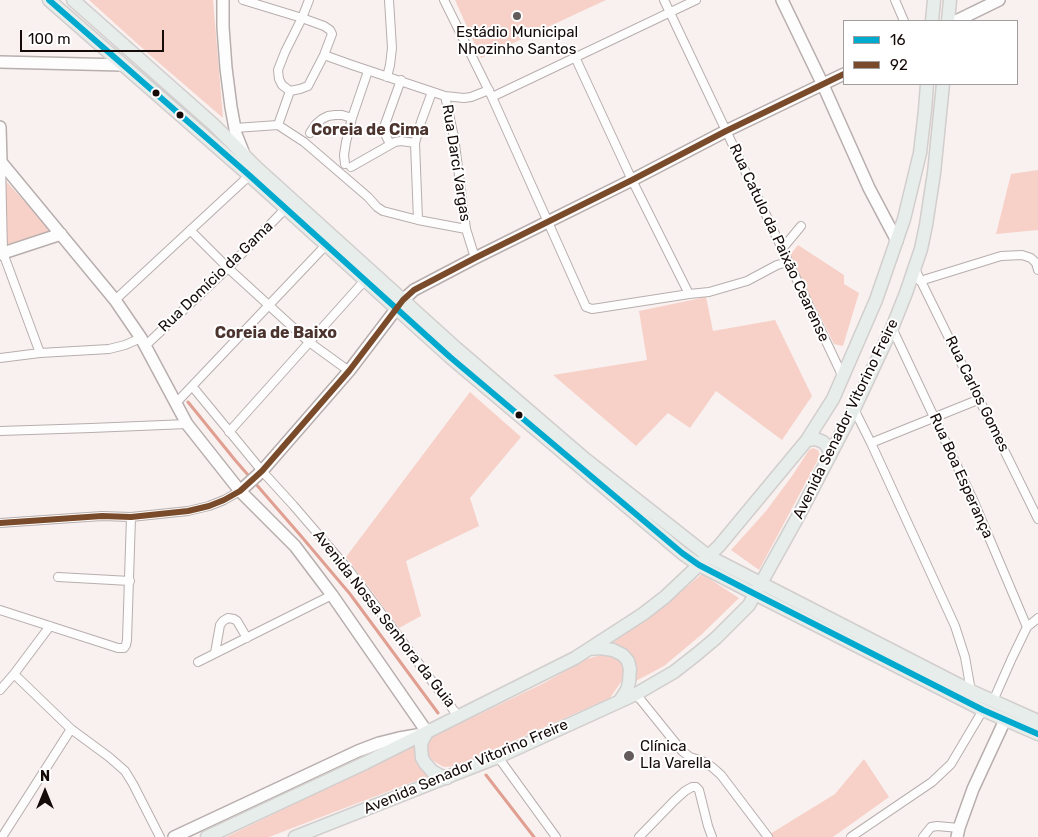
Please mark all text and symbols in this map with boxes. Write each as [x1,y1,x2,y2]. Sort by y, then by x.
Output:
marker: Estádio Municipal Nhozinho Santos [511,10,523,22]
scale bar [22,20,166,52]
legend [843,20,1018,85]
place label: Estádio Municipal Nhozinho Santos [456,24,578,59]
text: 100 m [28,30,70,48]
text: 16 [890,31,905,49]
text: 92 [890,56,908,74]
unlabelled marker [151,88,161,98]
street label: Rua Darcí Vargas [438,103,474,223]
unlabelled marker [175,110,185,120]
district label: Coreia de Cima [311,120,429,140]
street label: Rua Catulo da Paixão Cearense [725,141,833,345]
street label: Rua Domício da Gama [155,218,277,336]
street label: Avenida Senador Vitorino Freire [790,316,902,522]
district label: Coreia de Baixo [215,323,337,343]
street label: Rua Carlos Gomes [941,333,1013,455]
unlabelled marker [514,410,524,420]
street label: Rua Boa Esperança [925,411,997,541]
street label: Avenida Nossa Senhora da Guia [309,527,459,711]
street label: Avenida Senador Vitorino Freire [361,716,571,818]
place label: Clínica LIa Varella [640,738,711,773]
marker: Clínica LIa Varella [622,749,636,763]
north arrow [20,767,70,817]
text: N [40,768,50,785]

